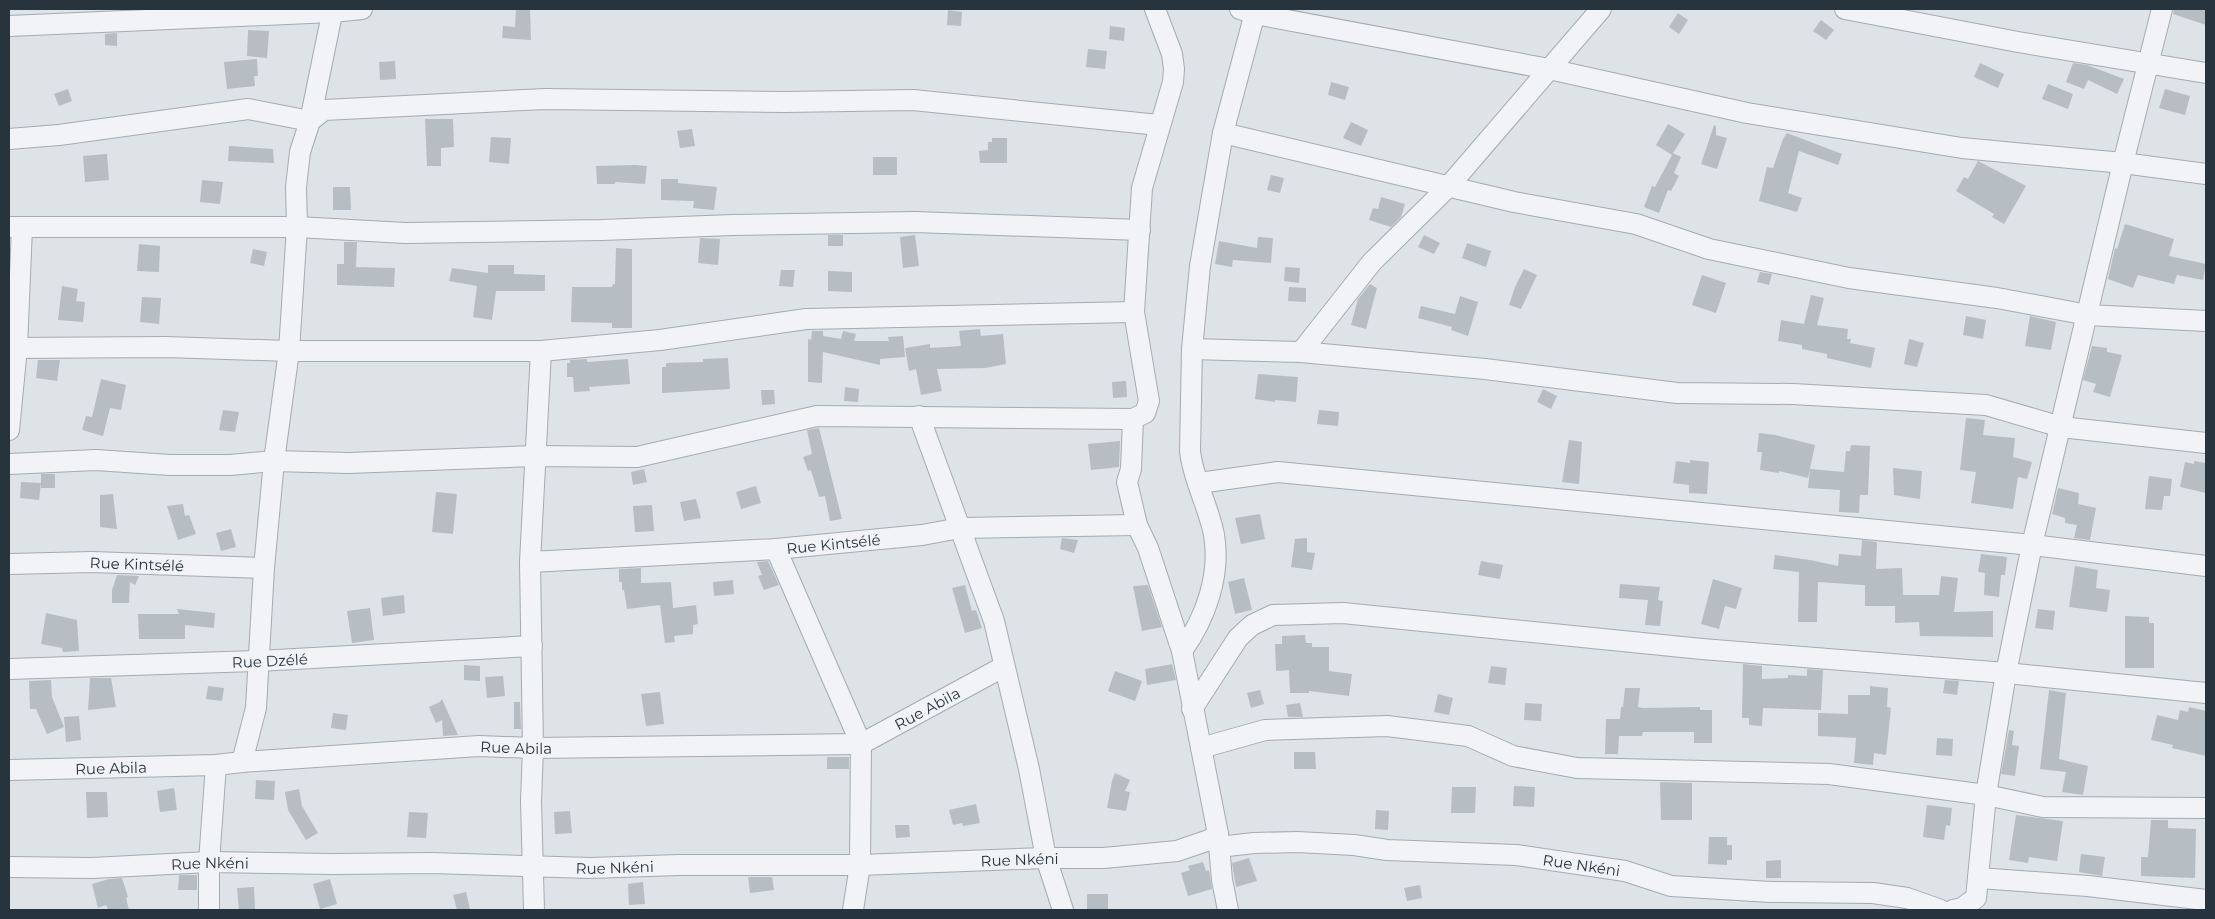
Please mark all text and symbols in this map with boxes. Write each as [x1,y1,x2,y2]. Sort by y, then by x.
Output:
street label: Rue Kintsélé [785,530,881,557]
street label: Rue Kintsélé [89,552,184,575]
street label: Rue Dzélé [232,649,308,671]
street label: Rue Abila [891,683,963,734]
street label: Rue Abila [480,737,552,758]
street label: Rue Abila [75,757,147,778]
street label: Rue Nkéni [980,849,1059,870]
street label: Rue Nkéni [1542,850,1622,880]
street label: Rue Nkéni [170,852,249,873]
street label: Rue Nkéni [575,856,654,878]

